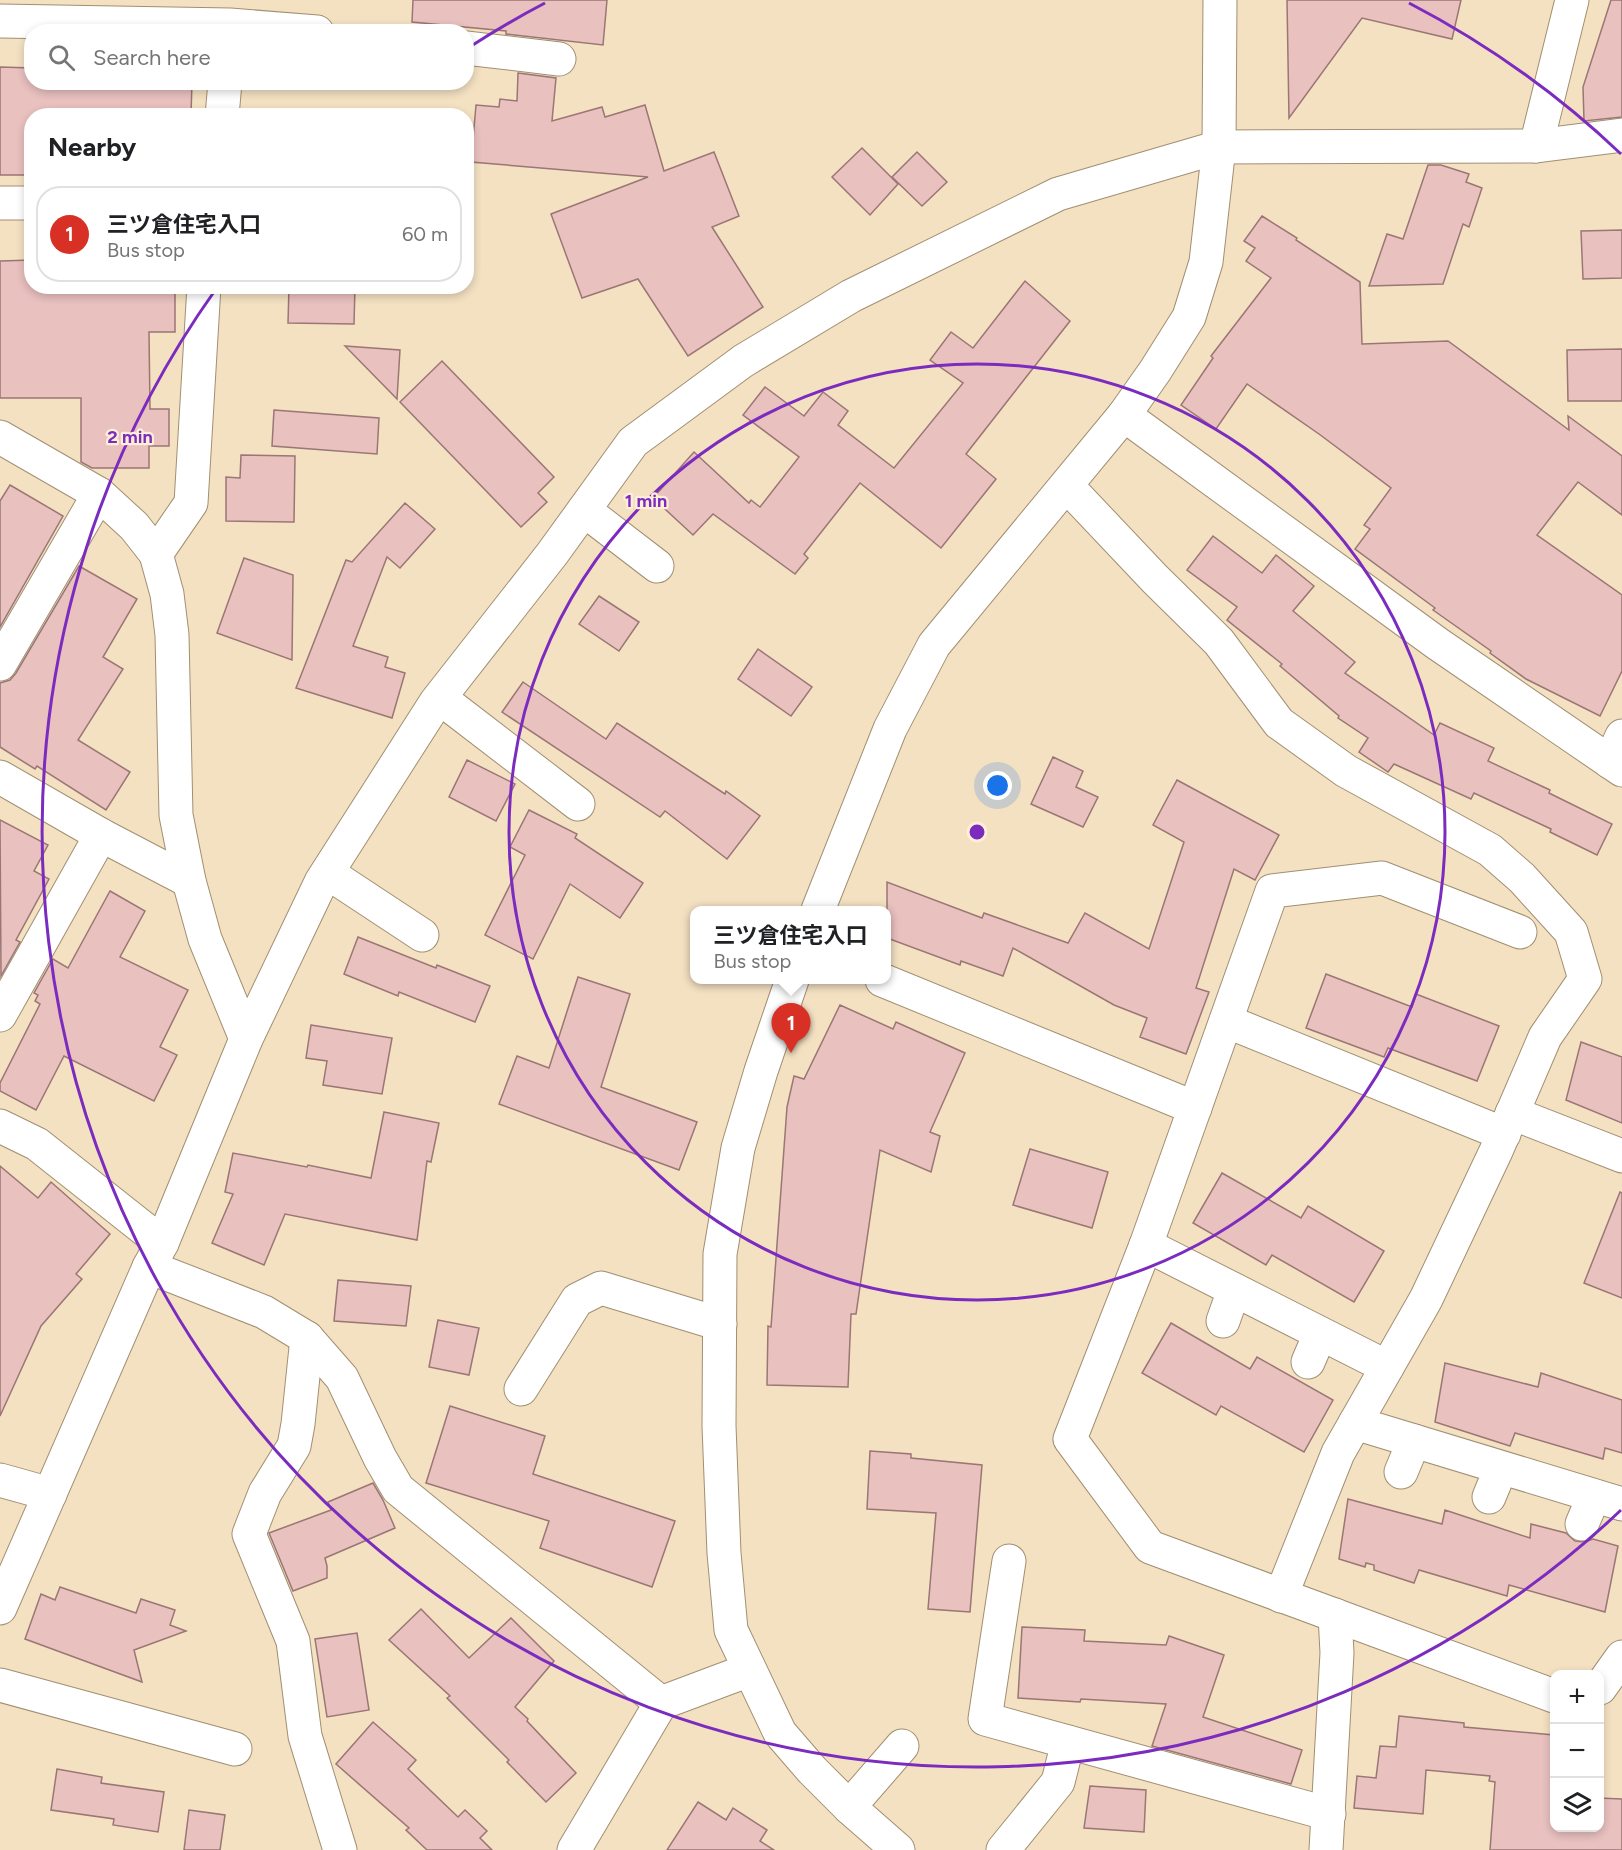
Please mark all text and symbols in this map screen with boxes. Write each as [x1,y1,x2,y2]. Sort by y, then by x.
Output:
search box [24,24,474,90]
icon: search [45,41,78,74]
text: Search here [93,44,211,71]
text: Nearby [48,131,136,163]
text: 三ツ倉住宅入口 [107,211,261,238]
text: 1 [65,222,74,246]
text: 60 m [402,222,448,246]
text: Bus stop [107,238,185,262]
text: 2 min [107,426,153,448]
text: 1 min [625,490,667,512]
your location [983,771,1012,800]
centre of rings [967,822,987,842]
popup [690,906,891,984]
text: 三ツ倉住宅入口 [713,922,868,949]
text: Bus stop [713,949,791,973]
pin: 1 [772,1004,810,1053]
map controls [1550,1670,1604,1832]
button: + [1550,1670,1604,1724]
button: − [1550,1724,1604,1778]
button: layers [1550,1778,1604,1832]

